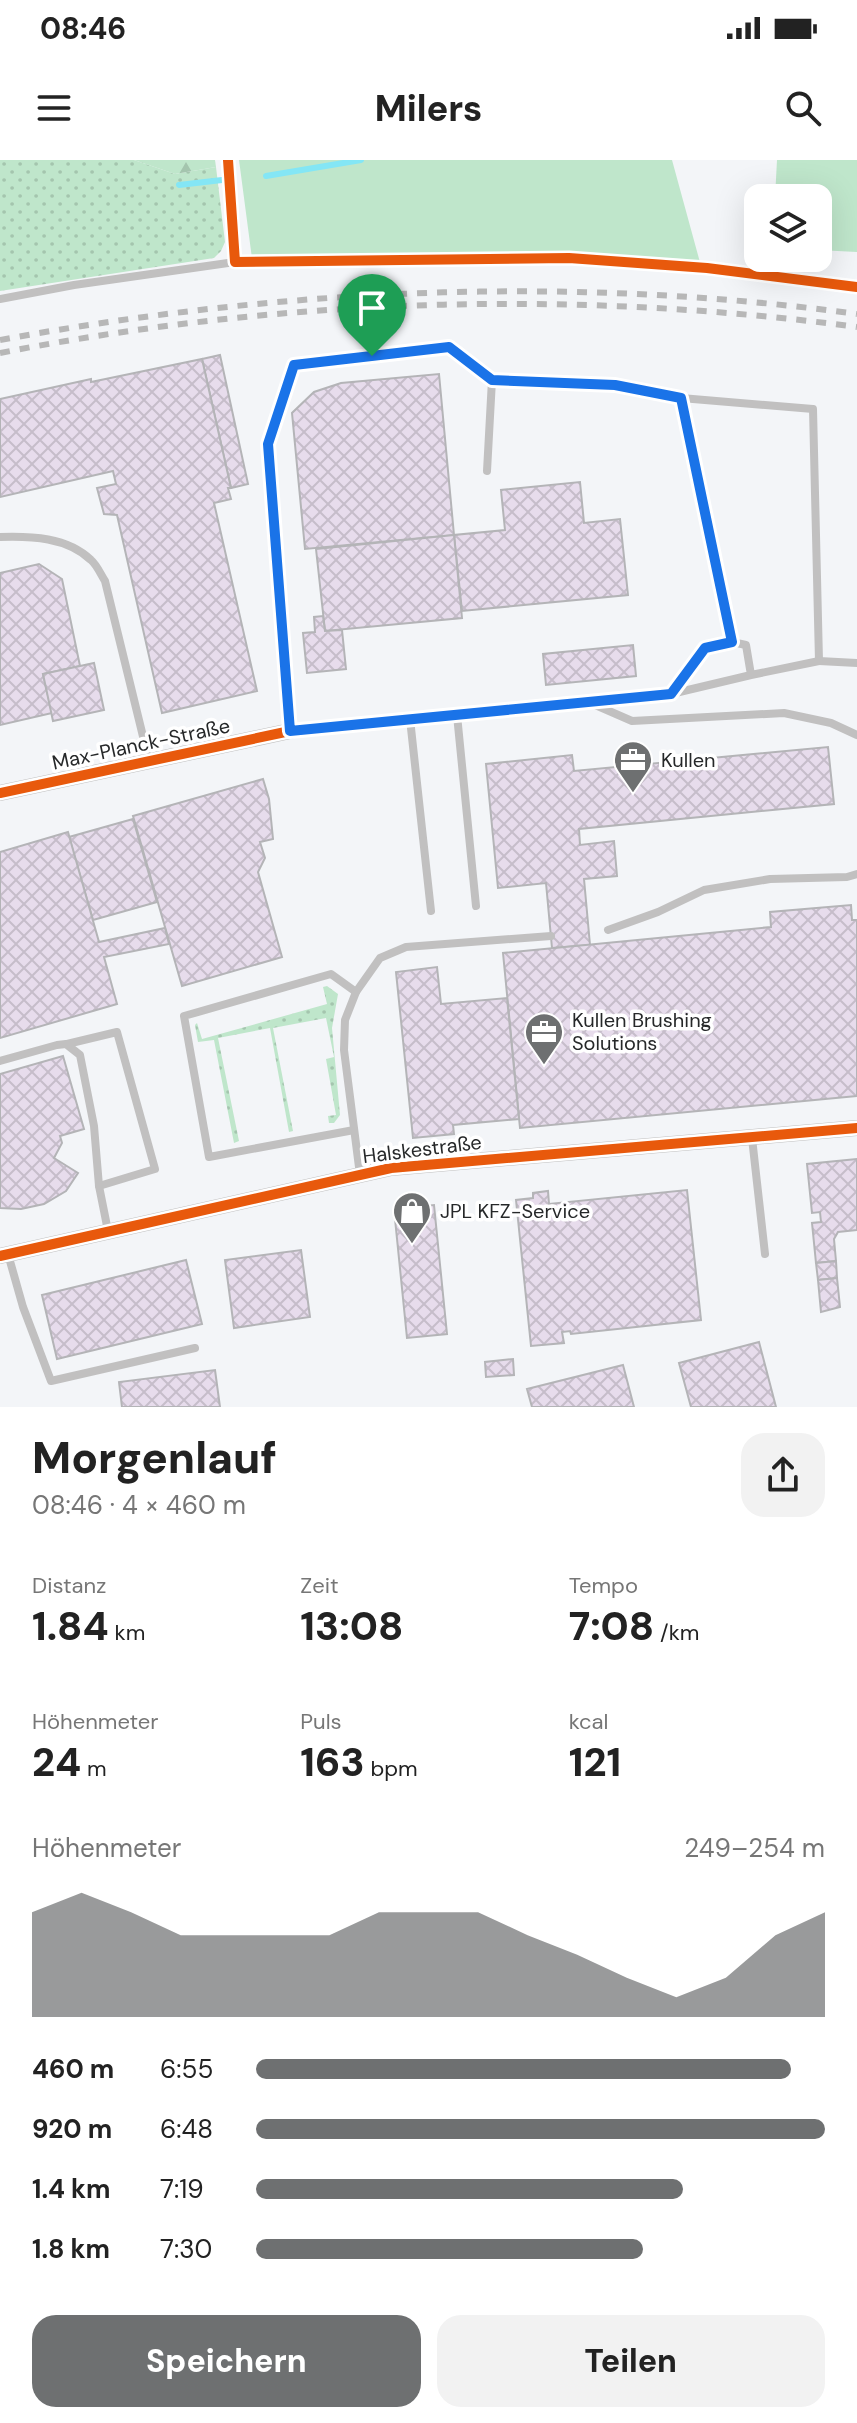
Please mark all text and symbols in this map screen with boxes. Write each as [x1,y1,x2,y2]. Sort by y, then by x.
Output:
text: 08:46 [40,9,126,48]
text: Milers [375,85,482,132]
icon: menu [32,86,76,130]
icon: search [781,86,825,130]
map controls [744,184,832,272]
button: layers [744,184,832,272]
pin [338,274,406,356]
icon: arrive [350,286,394,330]
street label: Max-Planck-Straße [50,712,232,776]
office icon: Kullen [612,739,654,794]
place label: Kullen [661,747,716,773]
place label: Kullen Brushing Solutions [572,1007,712,1056]
office icon: Kullen Brushing Solutions [523,1011,565,1066]
street label: Halskestraße [361,1129,483,1169]
shop icon: JPL KFZ-Service [391,1190,433,1245]
place label: JPL KFZ-Service [440,1198,590,1224]
text: Morgenlauf [32,1429,277,1487]
button: share [741,1433,825,1517]
text: 08:46 · 4 × 460 m [32,1488,246,1522]
text: Distanz [32,1571,106,1600]
text: Zeit [300,1571,339,1600]
text: Tempo [569,1571,638,1600]
text: 1.84 [32,1600,109,1652]
text: 13:08 [300,1600,403,1652]
text: 7:08 [569,1600,654,1652]
text: km [109,1618,145,1647]
text: /km [654,1618,699,1647]
text: Höhenmeter [32,1707,158,1736]
text: Puls [300,1707,342,1736]
text: kcal [569,1707,608,1736]
text: 24 [32,1736,81,1788]
text: 163 [300,1736,365,1788]
text: 121 [569,1736,621,1788]
text: m [81,1754,107,1783]
text: bpm [365,1754,418,1783]
text: Höhenmeter [32,1831,181,1865]
text: 249–254 m [684,1831,825,1865]
text: 460 m [32,2052,114,2086]
text: 6:55 [160,2052,213,2086]
text: 920 m [32,2112,112,2146]
text: 6:48 [160,2112,213,2146]
text: 1.4 km [32,2172,111,2206]
text: 7:19 [160,2172,204,2206]
text: 1.8 km [32,2232,110,2266]
text: 7:30 [160,2232,212,2266]
button: Speichern [32,2315,421,2407]
button: Teilen [437,2315,825,2407]

